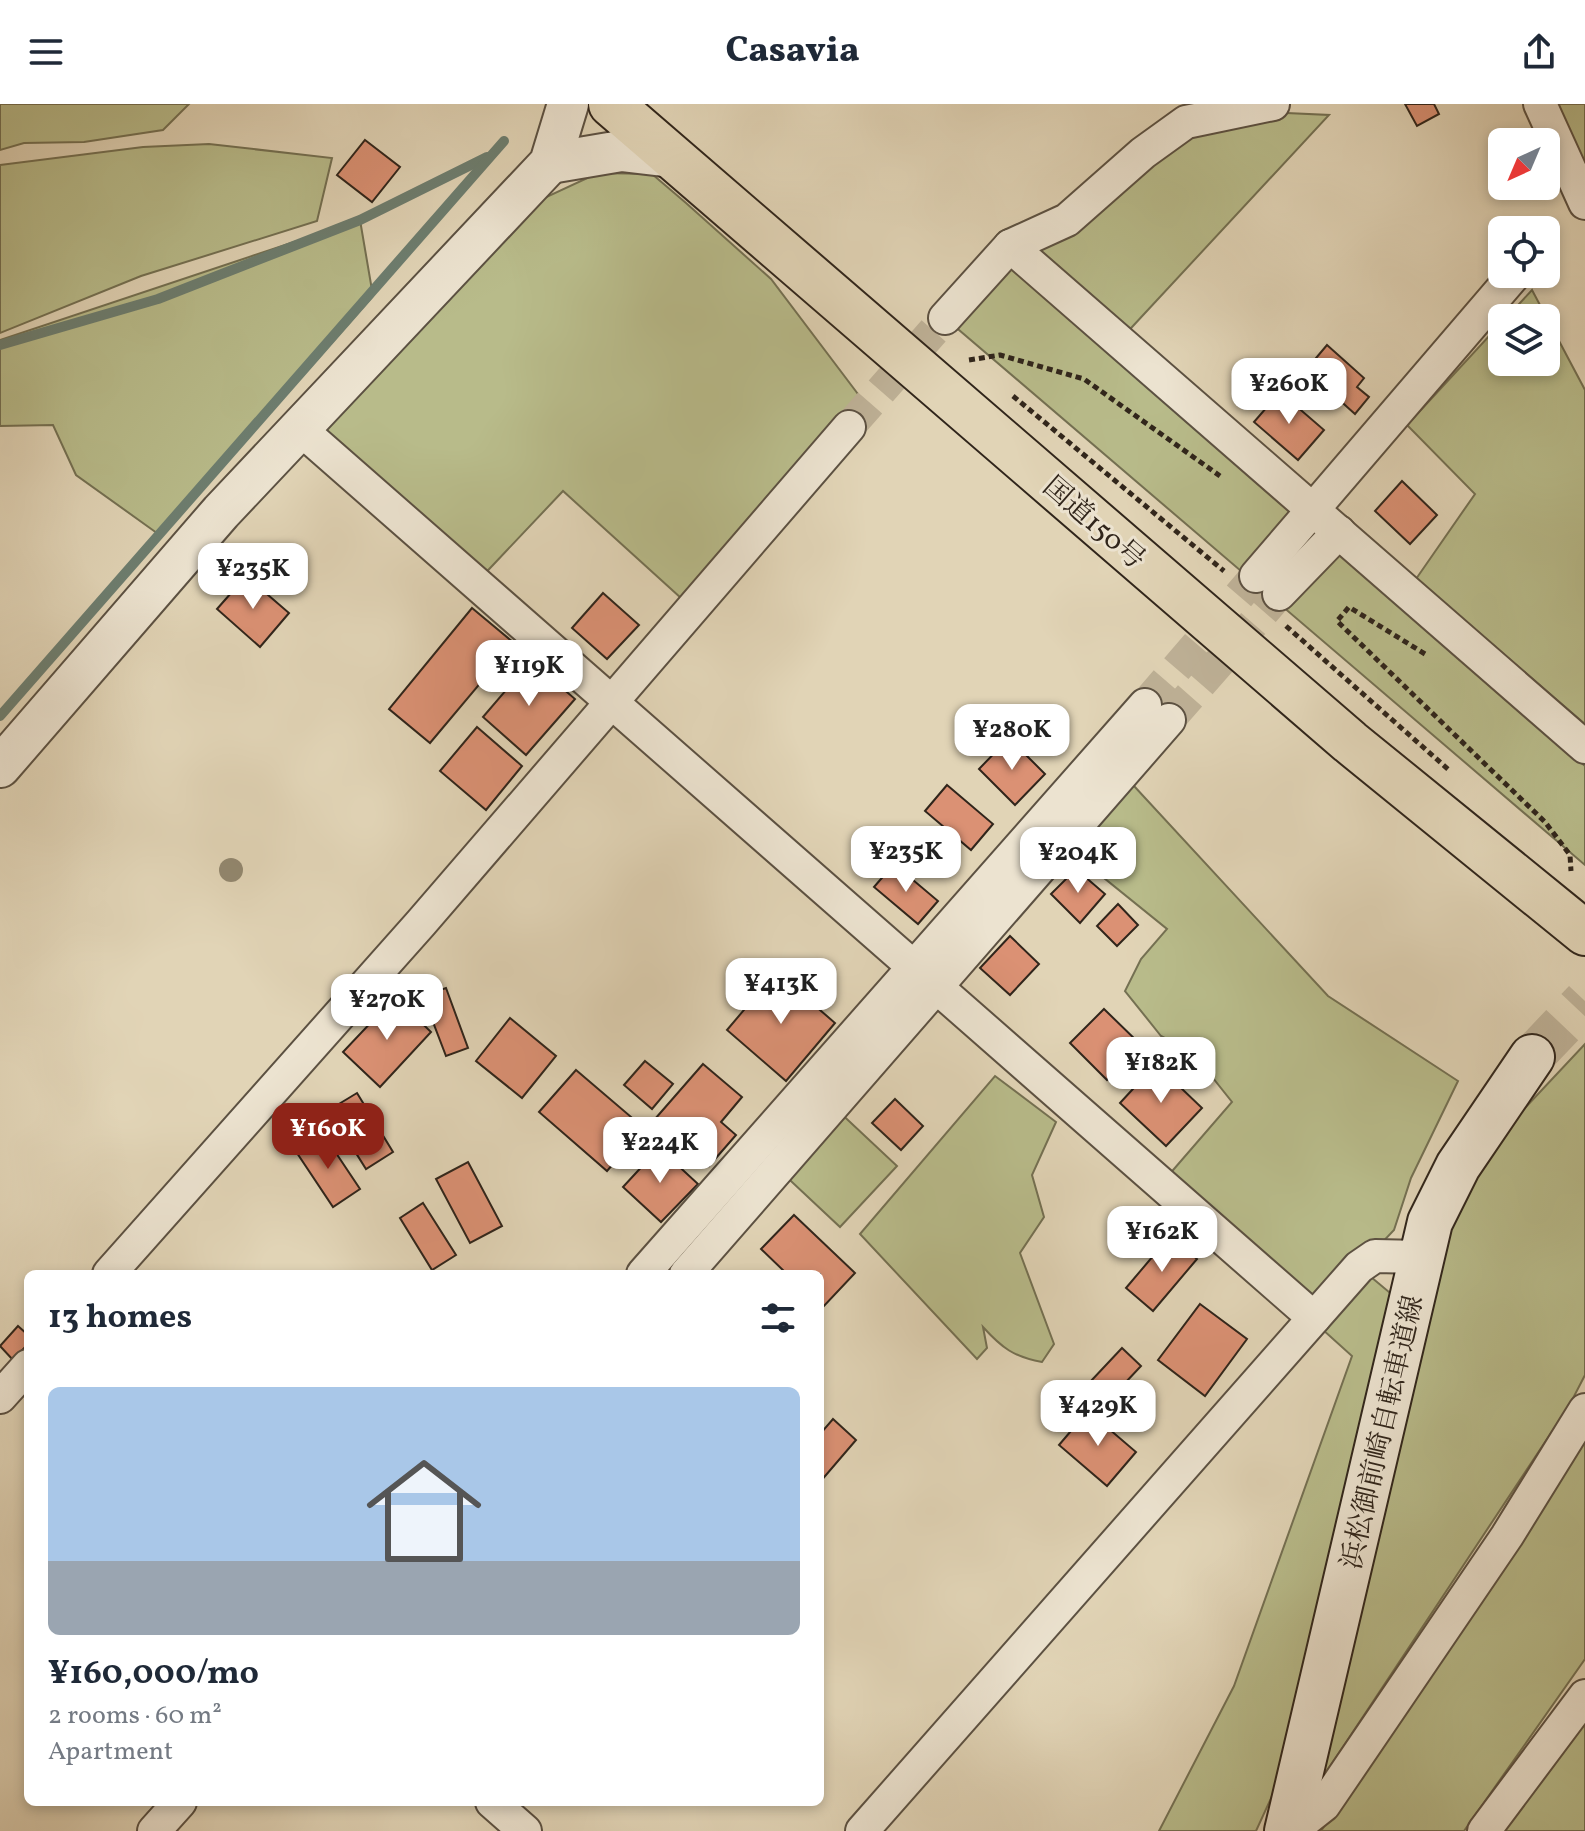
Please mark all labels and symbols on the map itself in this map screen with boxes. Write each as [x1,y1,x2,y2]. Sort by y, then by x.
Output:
north arrow [1488,128,1560,200]
pin: ¥260K [1233,358,1345,426]
street label: 国道150号 [1034,468,1153,579]
pin: ¥235K [197,543,309,611]
pin: ¥119K [473,640,585,708]
pin: ¥280K [956,704,1068,772]
pin: ¥235K [850,826,962,894]
pin: ¥204K [1022,827,1134,895]
pin: ¥413K [725,958,837,1026]
pin: ¥270K [331,974,443,1042]
pin: ¥182K [1105,1037,1217,1105]
pin: ¥160K [272,1103,384,1171]
pin: ¥224K [604,1117,716,1185]
pin: ¥162K [1106,1206,1218,1274]
street label: 浜松御前崎自転車道線 [1333,1292,1434,1573]
pin: ¥429K [1042,1380,1154,1448]

